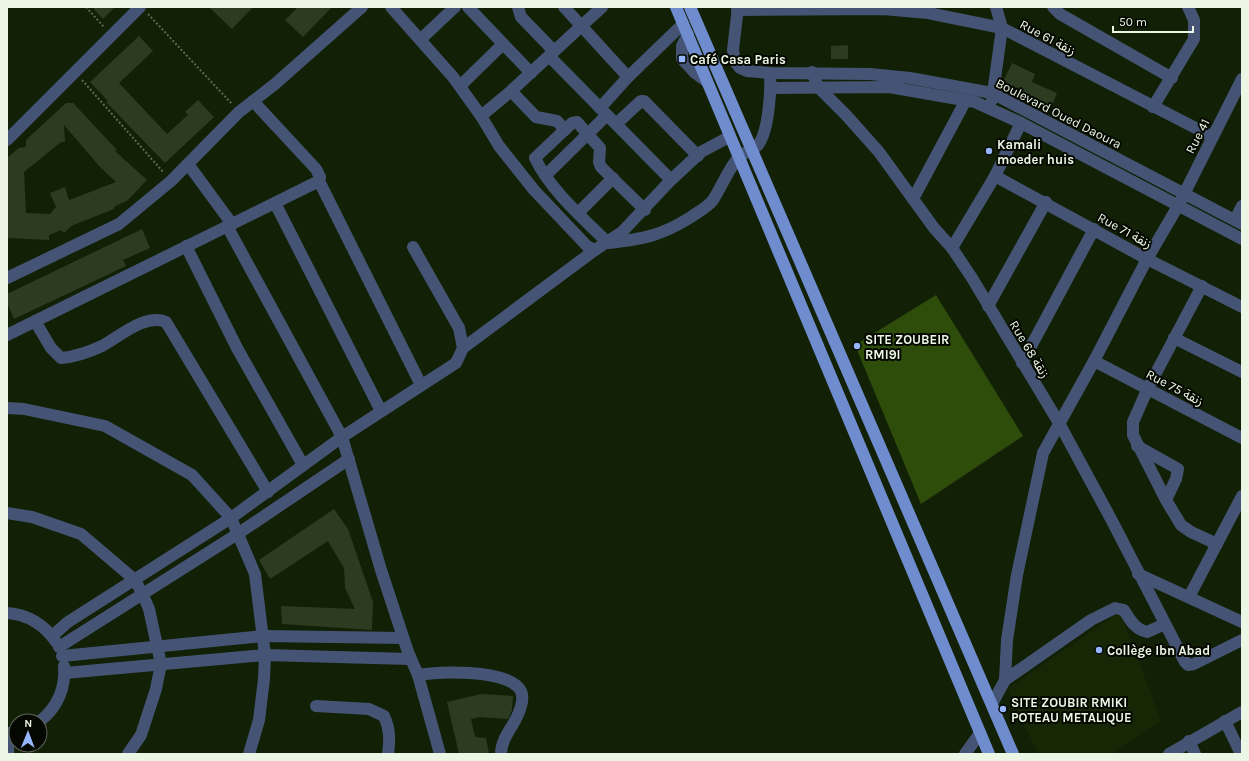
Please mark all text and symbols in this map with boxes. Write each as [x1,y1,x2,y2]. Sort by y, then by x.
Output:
scale bar [1113,8,1193,34]
text: 50 m [1119,15,1147,29]
street label: Rue 61 زنقة [1017,16,1078,58]
place label: Café Casa Paris [690,52,786,67]
marker: Café Casa Paris [677,54,687,64]
street label: Boulevard Oued Daoura [994,75,1124,152]
street label: Rue 41 [1182,116,1213,156]
place label: Kamali moeder huis [997,137,1074,167]
marker: Kamali moeder huis [984,146,994,156]
street label: Rue 71 زنقة [1095,209,1155,251]
street label: Rue 68 زنقة [1006,318,1053,381]
place label: SITE ZOUBEIR RMI9I [865,332,949,362]
marker: SITE ZOUBEIR RMI9I [852,341,862,351]
street label: Rue 75 زنقة [1144,366,1206,409]
place label: Collège Ibn Abad [1107,643,1210,658]
marker: Collège Ibn Abad [1094,645,1104,655]
place label: SITE ZOUBIR RMIKI POTEAU METALIQUE [1011,695,1132,725]
marker: SITE ZOUBIR RMIKI POTEAU METALIQUE [998,704,1008,714]
north arrow [8,713,48,753]
text: N [24,717,32,730]

